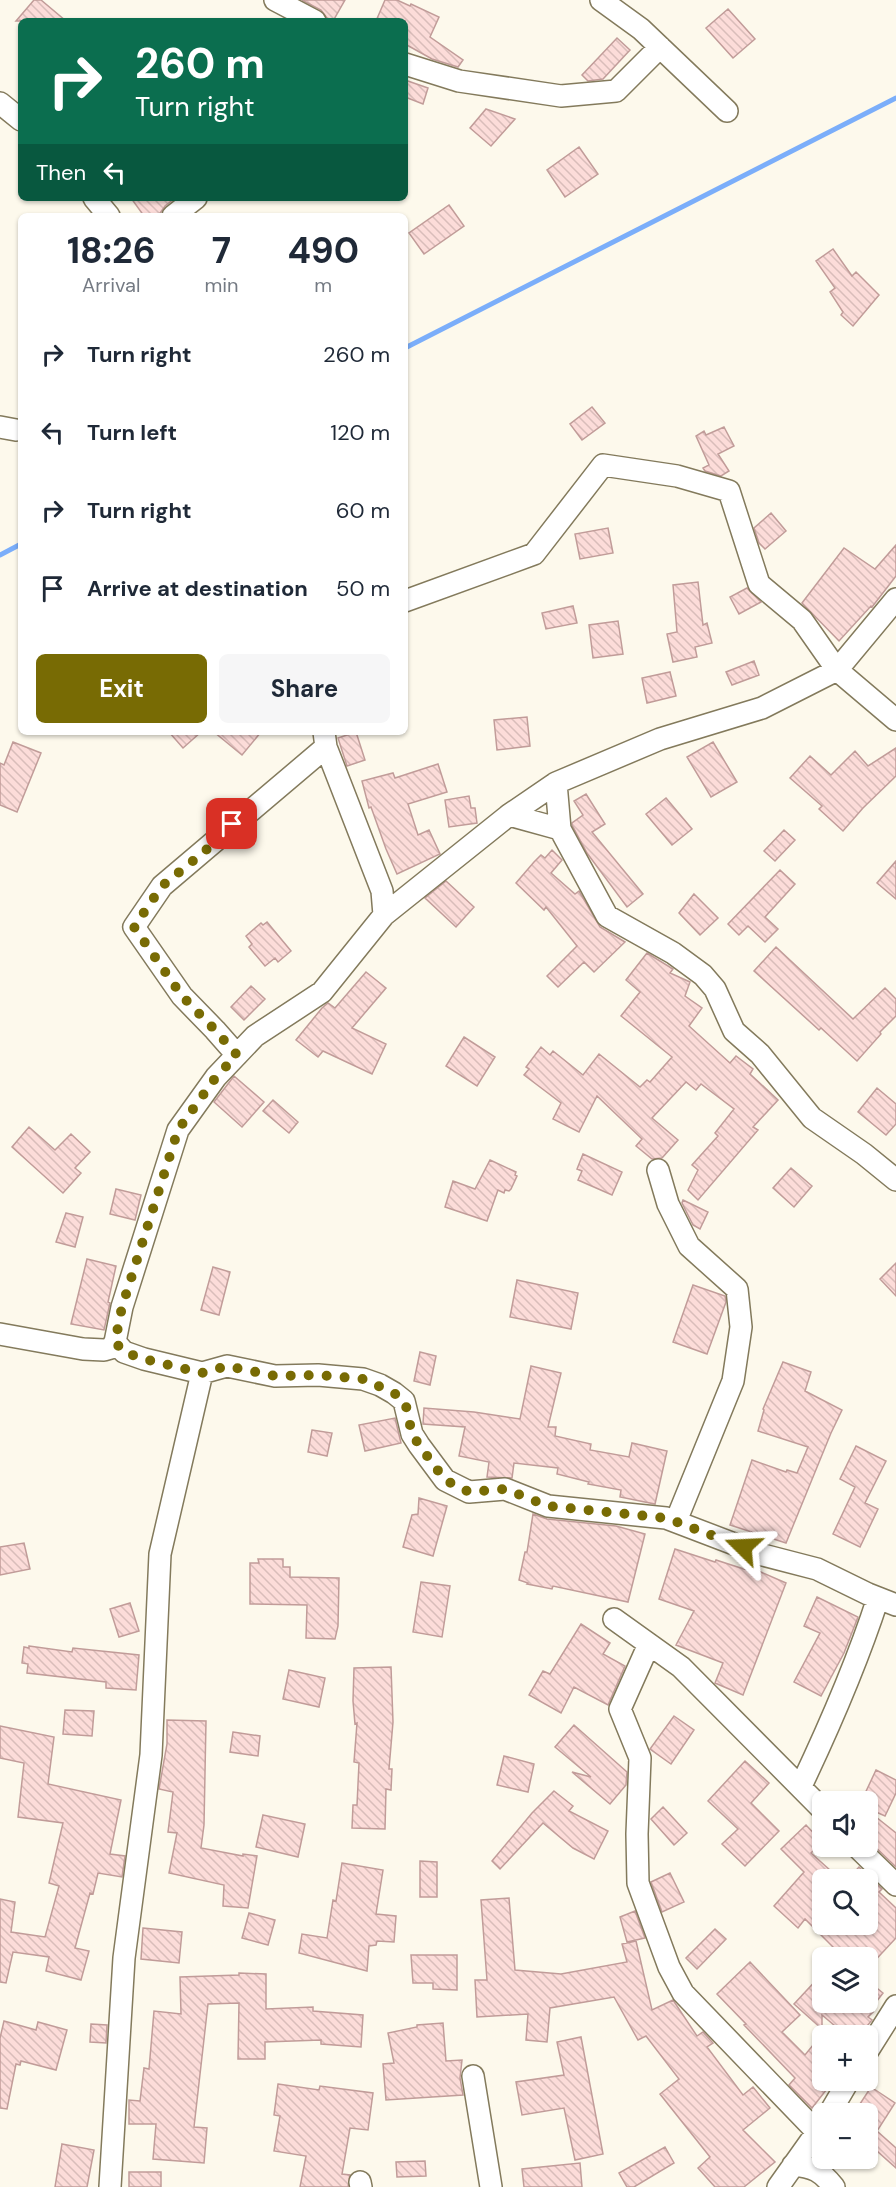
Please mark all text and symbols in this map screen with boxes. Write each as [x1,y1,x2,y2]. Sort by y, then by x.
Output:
text: 260 m [135,36,265,91]
icon: right [36,42,114,120]
text: Turn right [135,89,255,124]
icon: left [98,156,131,189]
text: Then [36,158,86,187]
text: 18:26 [67,227,156,274]
text: 7 [212,227,231,274]
text: 490 [287,227,359,274]
text: Arrival [82,272,140,298]
text: min [204,272,239,298]
text: m [314,272,332,298]
icon: right [36,338,69,371]
text: Turn right [87,340,192,369]
text: 260 m [323,340,390,369]
icon: left [36,416,69,449]
text: Turn left [87,418,177,447]
text: 120 m [330,418,390,447]
icon: right [36,494,69,527]
text: Turn right [87,496,192,525]
text: 60 m [336,496,390,525]
icon: arrive [36,572,69,605]
text: Arrive at destination [87,574,308,603]
text: 50 m [336,574,390,603]
button: Exit [36,654,207,723]
button: Share [219,654,390,723]
pin [206,798,257,849]
icon: arrive [215,807,248,840]
position arrow [711,1515,775,1579]
map controls [812,1791,878,2169]
button: sound [812,1791,878,1857]
button: search [812,1869,878,1935]
button: layers [812,1947,878,2013]
button: + [812,2025,878,2091]
button: − [812,2103,878,2169]

